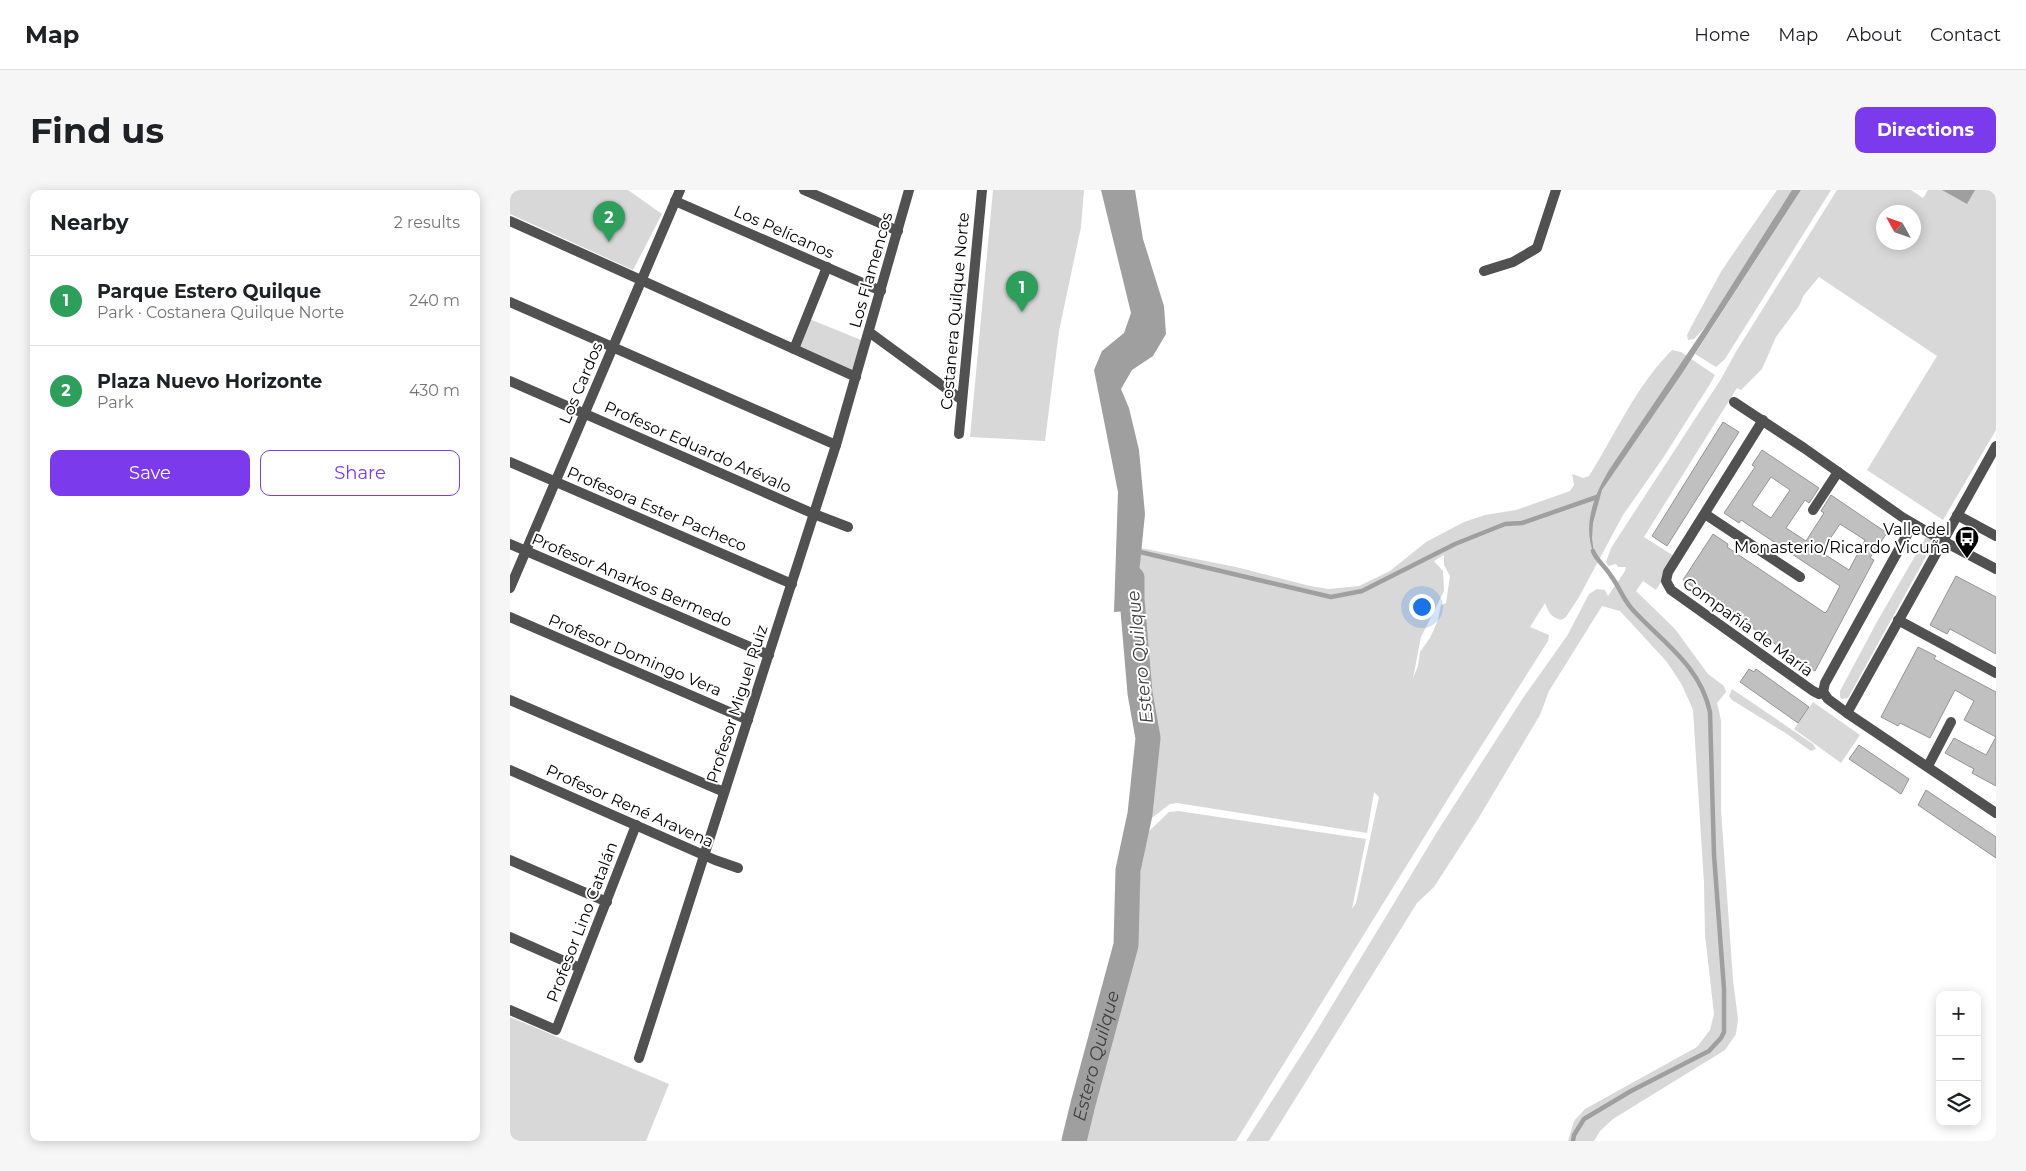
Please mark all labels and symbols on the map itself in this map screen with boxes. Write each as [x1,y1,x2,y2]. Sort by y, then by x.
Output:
pin: 2 [593,201,625,242]
street label: Los Pelícanos [731,201,837,263]
north arrow [1876,205,1921,250]
street label: Los Flamencos [845,210,897,330]
street label: Costanera Quilque Norte [937,211,973,411]
pin: 1 [1006,271,1038,312]
street label: Los Cardos [555,339,607,427]
street label: Profesor Eduardo Arévalo [601,397,795,497]
street label: Profesora Ester Pacheco [564,462,750,556]
place label: Valle del Monasterio/Ricardo Vicuña [1734,520,1950,557]
bus stop icon: Valle del Monasterio/Ricardo Vicuña [1954,525,1980,559]
street label: Profesor Anarkos Bermedo [529,529,735,631]
street label: Compañía de María [1679,573,1817,681]
water label: Estero Quilque [1122,589,1158,725]
your location [1409,594,1435,620]
street label: Profesor Domingo Vera [545,610,725,700]
street label: Profesor Miguel Ruiz [702,623,772,785]
street label: Profesor René Aravena [543,760,717,852]
street label: Profesor Lino Catalán [543,839,621,1005]
water label: Estero Quilque [1068,988,1124,1123]

